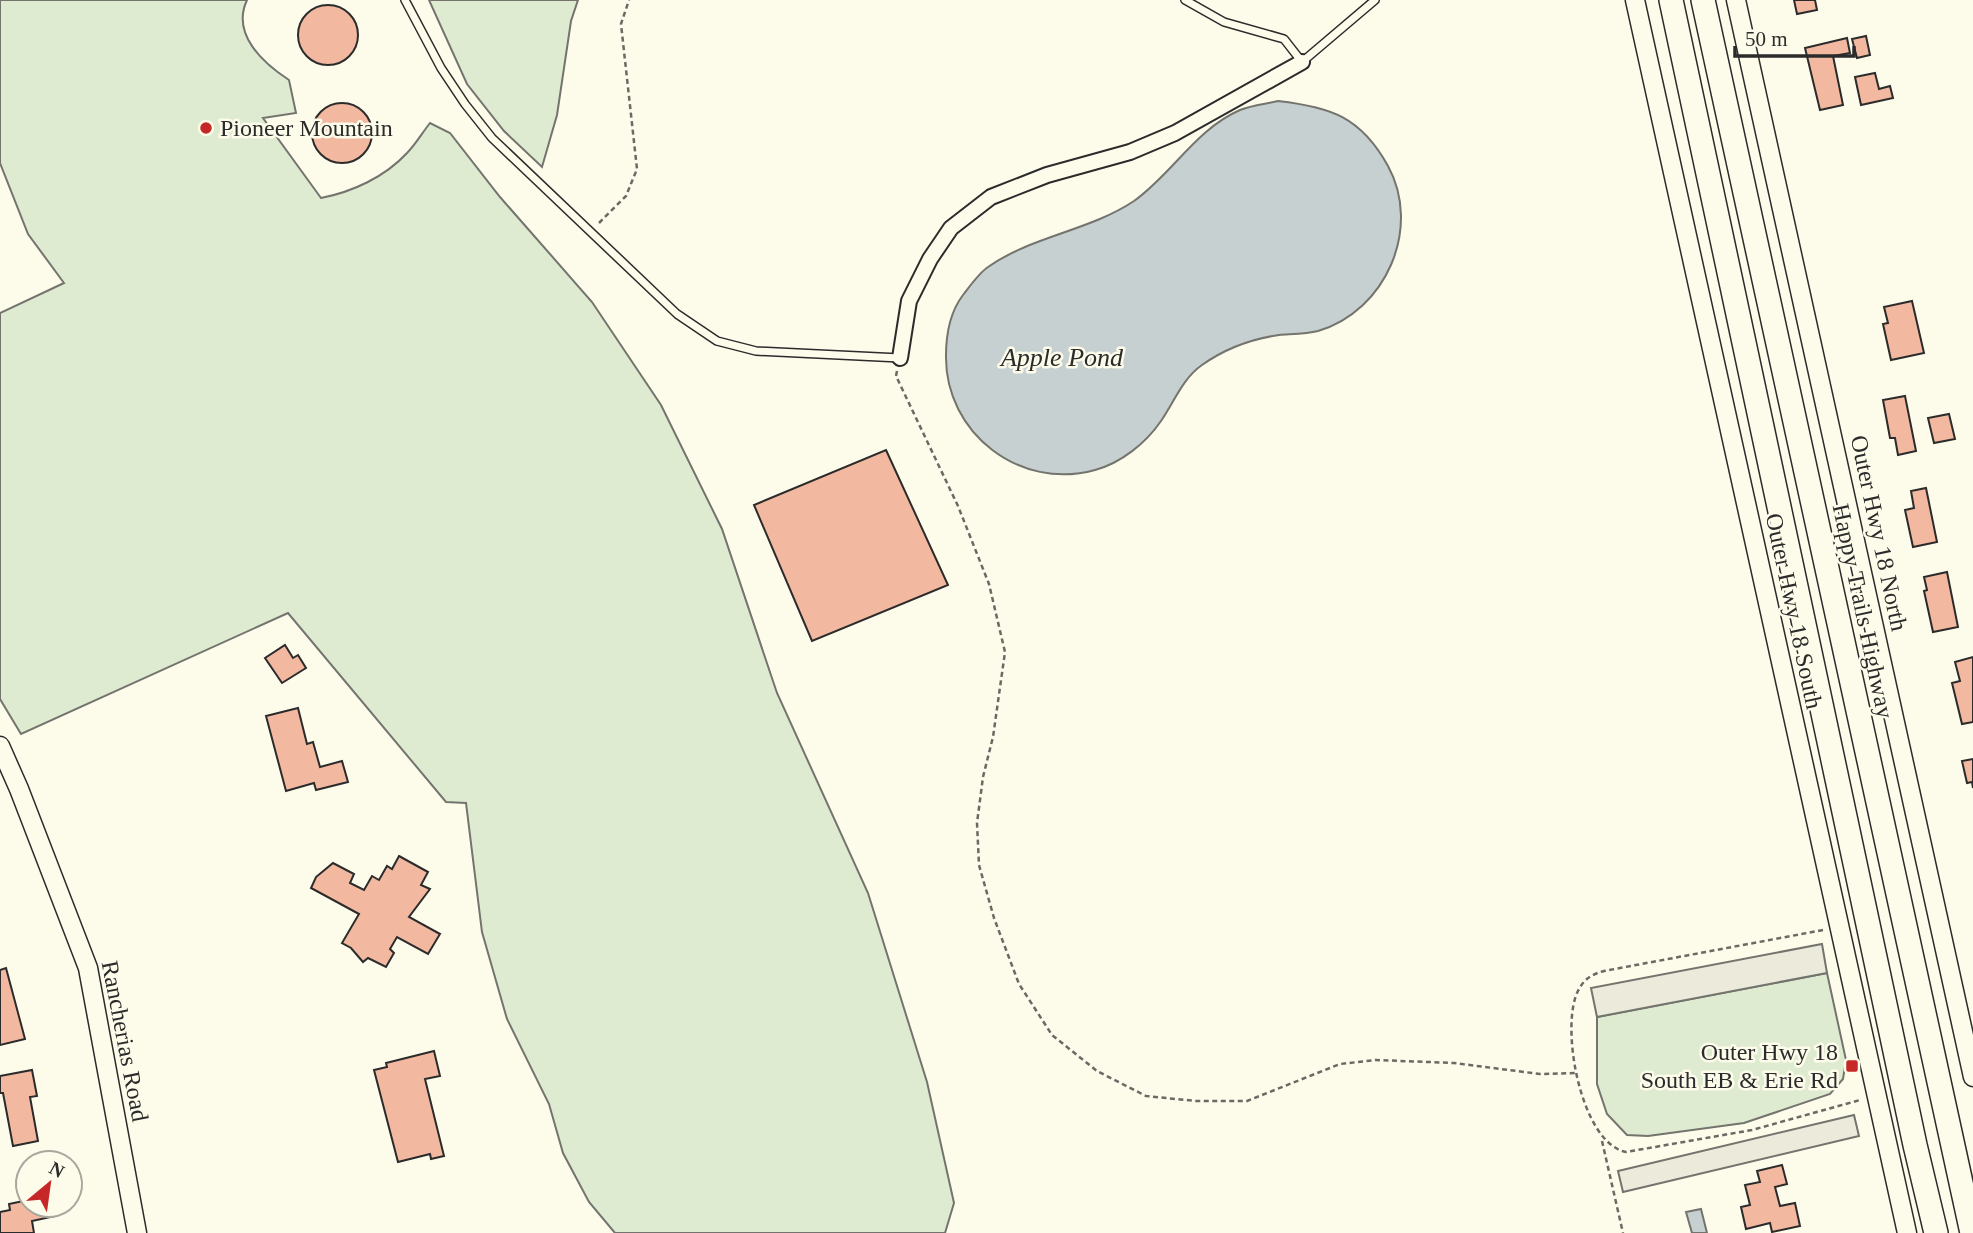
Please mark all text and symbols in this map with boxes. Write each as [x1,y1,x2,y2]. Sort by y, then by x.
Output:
scale bar [1735,14,1854,58]
text: 50 m [1745,27,1788,51]
place label: Pioneer Mountain [220,115,393,141]
marker: Pioneer Mountain [198,120,214,136]
water label: Apple Pond [999,343,1124,372]
street label: Outer Hwy 18 North [1846,433,1912,633]
street label: Happy Trails Highway [1828,501,1898,721]
street label: Outer Hwy 18 South [1761,511,1827,711]
street label: Rancherias Road [97,958,153,1124]
place label: Outer Hwy 18 South EB & Erie Rd [1641,1039,1838,1093]
marker: Outer Hwy 18 South EB & Erie Rd [1844,1058,1860,1074]
north arrow [14,1149,84,1219]
text: N [46,1157,68,1182]

